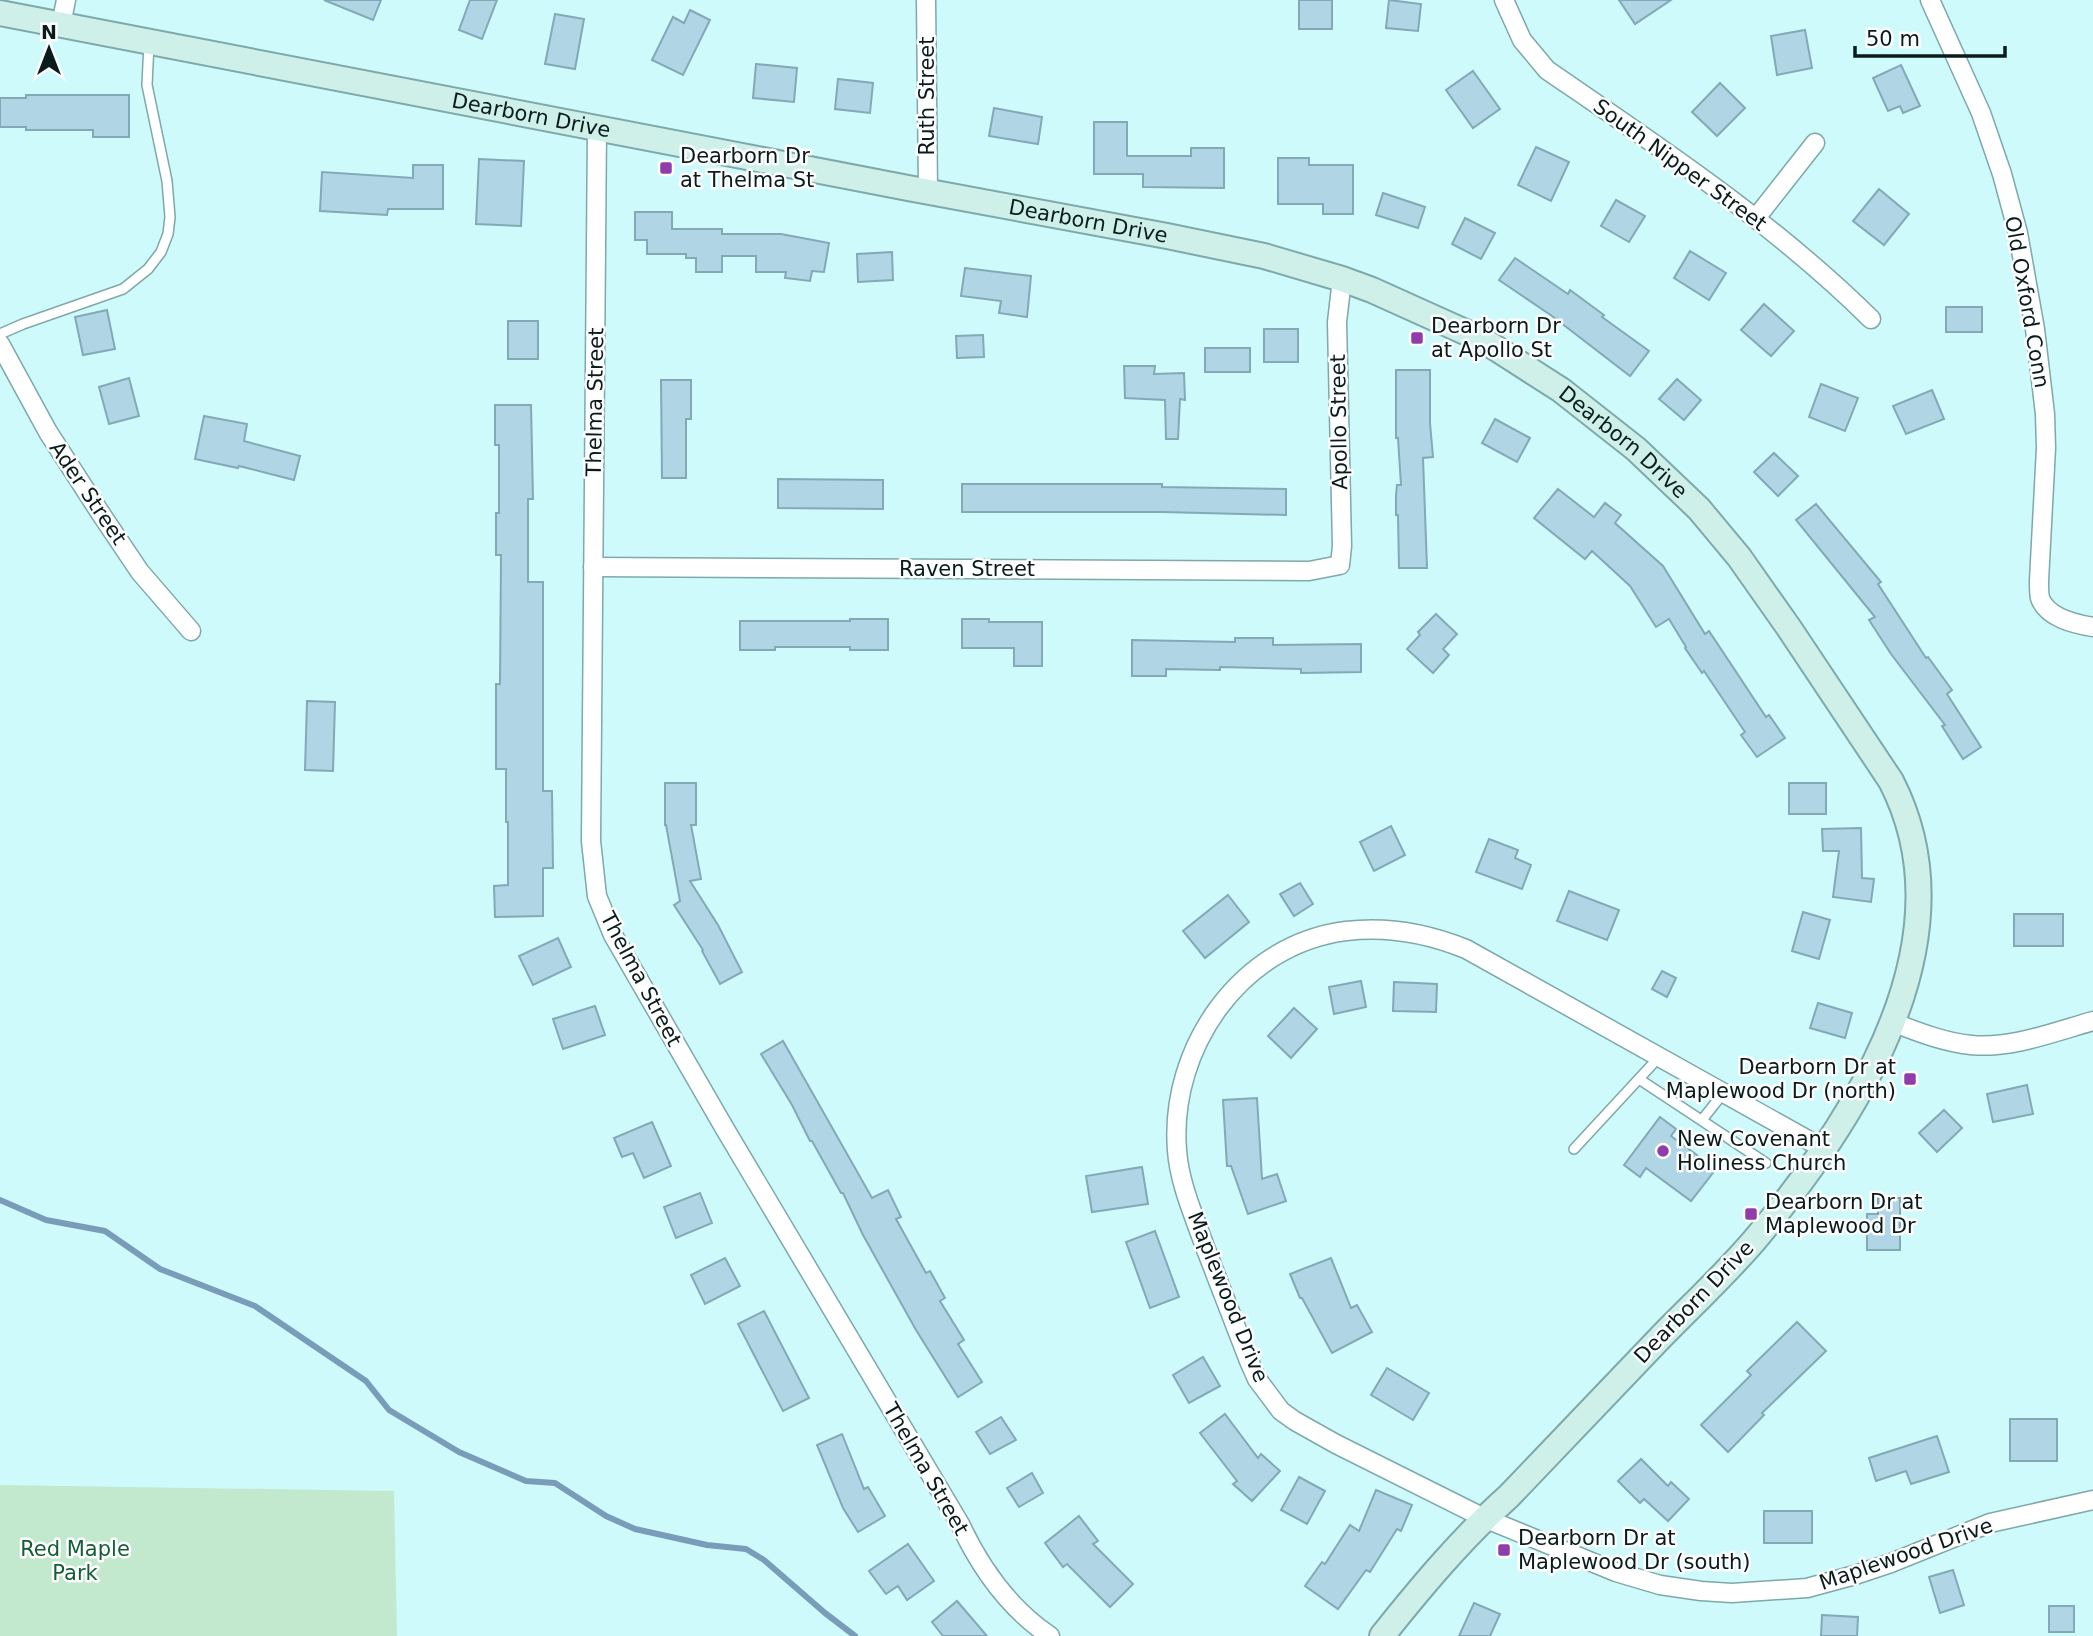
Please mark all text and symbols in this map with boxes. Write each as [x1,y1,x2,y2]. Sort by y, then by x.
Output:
north arrow [14,14,84,84]
scale bar [1855,14,2006,58]
text: N [41,21,57,43]
text: 50 m [1866,27,1920,51]
street label: Ruth Street [915,37,939,156]
street label: Dearborn Drive [450,88,613,142]
street label: South Nipper Street [1589,94,1771,236]
place label: Dearborn Dr at Thelma St [680,144,814,192]
marker: Dearborn Dr at Thelma St [658,160,674,176]
street label: Dearborn Drive [1007,195,1170,248]
street label: Old Oxford Conn [2000,214,2054,390]
place label: Dearborn Dr at Apollo St [1431,314,1561,362]
street label: Thelma Street [582,327,608,478]
marker: Dearborn Dr at Apollo St [1409,330,1425,346]
street label: Apollo Street [1326,354,1352,490]
street label: Dearborn Drive [1554,381,1692,503]
street label: Ader Street [45,437,131,549]
street label: Raven Street [899,557,1035,581]
street label: Thelma Street [595,907,687,1050]
place label: Dearborn Dr at Maplewood Dr (north) [1666,1055,1896,1103]
marker: Dearborn Dr at Maplewood Dr (north) [1902,1071,1918,1087]
place label: New Covenant Holiness Church [1677,1127,1846,1175]
marker: New Covenant Holiness Church [1655,1143,1671,1159]
place label: Dearborn Dr at Maplewood Dr [1765,1190,1923,1238]
marker: Dearborn Dr at Maplewood Dr [1743,1206,1759,1222]
street label: Maplewood Drive [1183,1208,1273,1386]
street label: Dearborn Drive [1629,1236,1759,1368]
street label: Thelma Street [878,1398,974,1539]
street label: Maplewood Drive [1816,1513,1996,1595]
place label: Dearborn Dr at Maplewood Dr (south) [1518,1526,1750,1574]
park label: Red Maple Park [20,1537,130,1585]
marker: Dearborn Dr at Maplewood Dr (south) [1496,1542,1512,1558]

